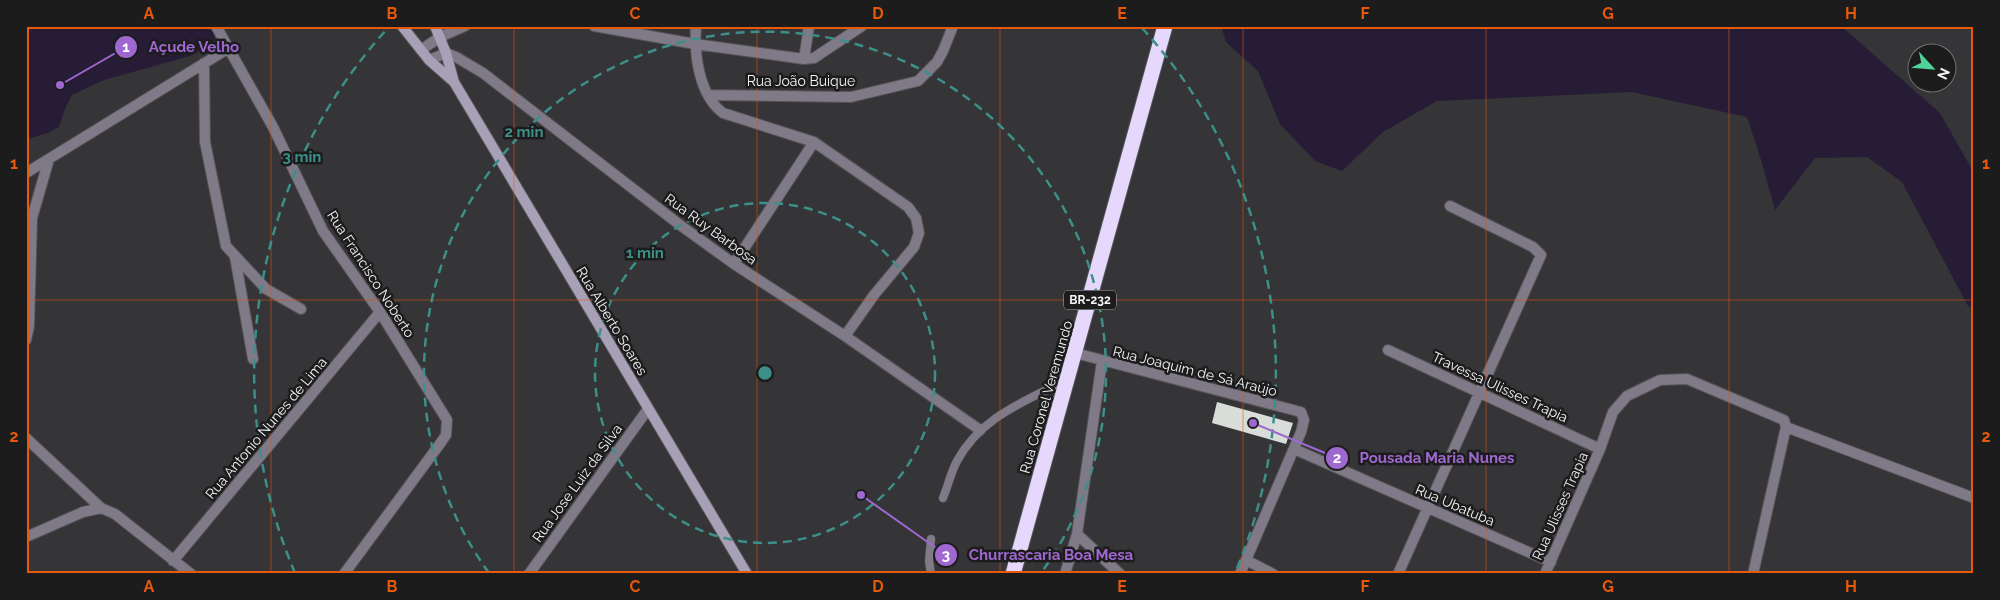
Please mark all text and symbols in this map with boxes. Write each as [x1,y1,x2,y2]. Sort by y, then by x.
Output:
text: A [144,4,155,23]
text: B [387,4,398,23]
text: C [630,4,641,23]
text: D [872,4,884,23]
text: E [1117,4,1127,23]
text: F [1360,4,1370,23]
text: G [1602,4,1614,23]
text: H [1845,4,1857,23]
callout: Açude Velho [114,32,250,62]
text: 1 [122,38,130,56]
text: Açude Velho [149,38,239,56]
north arrow [1908,42,1958,92]
text: N [1934,65,1953,82]
street label: Rua João Buique [747,73,855,89]
text: 2 min [505,123,543,141]
text: 3 min [283,148,321,166]
text: 1 [10,154,18,173]
text: 1 [1982,154,1990,173]
street label: Rua Ruy Barbosa [662,190,760,268]
street label: Rua Francisco Noberto [324,208,418,340]
text: 1 min [626,244,664,262]
street label: Rua Alberto Soares [573,264,651,378]
road number: BR-232 [1064,290,1116,310]
street label: Rua Coronel Veremundo [1016,319,1076,475]
street label: Rua Joaquim de Sá Araújo [1111,343,1279,399]
street label: Travessa Ulisses Trapia [1430,349,1570,425]
street label: Rua Antonio Nunes de Lima [202,354,330,502]
centre of rings [756,364,774,382]
street label: Rua Jose Luiz da Silva [529,421,625,545]
text: 2 [9,427,19,446]
text: 2 [1981,427,1991,446]
callout: Pousada Maria Nunes [1324,443,1524,473]
text: 2 [1333,449,1341,467]
text: Pousada Maria Nunes [1360,449,1514,467]
street label: Rua Ulisses Trapia [1529,449,1591,563]
street label: Rua Ubatuba [1413,481,1497,529]
callout: Churrascaria Boa Mesa [934,540,1143,570]
text: 3 [942,546,950,564]
text: Churrascaria Boa Mesa [969,546,1134,564]
text: A [144,577,155,596]
text: B [387,577,398,596]
text: C [630,577,641,596]
text: D [872,577,884,596]
text: E [1117,577,1127,596]
text: F [1360,577,1370,596]
text: G [1602,577,1614,596]
text: H [1845,577,1857,596]

